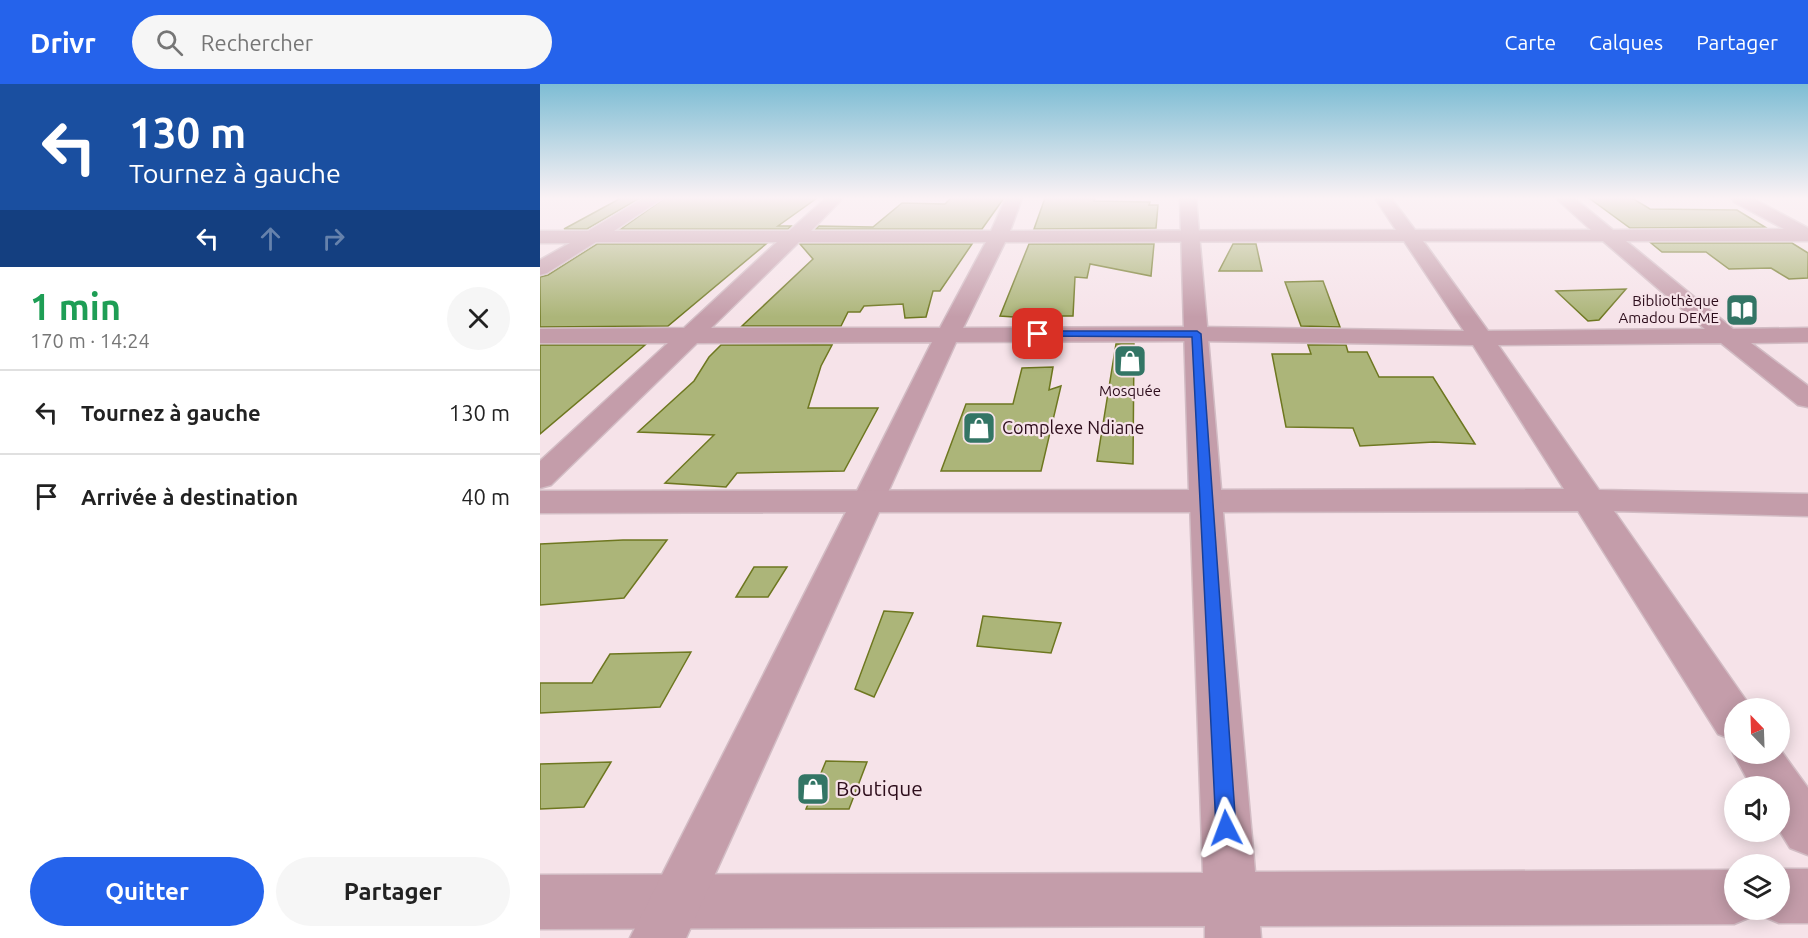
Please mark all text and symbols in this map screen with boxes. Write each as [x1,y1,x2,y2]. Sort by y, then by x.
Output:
search box [132,15,552,69]
icon: search [153,26,186,59]
text: Drivr [30,27,96,58]
text: Rechercher [201,30,313,55]
text: Carte [1505,30,1556,54]
text: Calques [1589,30,1663,54]
text: Partager [1696,30,1778,54]
icon: left [30,108,108,186]
text: 130 m [129,109,246,156]
text: Tournez à gauche [129,158,341,188]
icon: left [191,222,224,255]
icon: ahead [254,222,287,255]
icon: right [317,222,350,255]
text: 1 min [30,286,121,327]
button: close [447,287,510,350]
place label: Bibliothèque Amadou DEME [1619,292,1719,326]
library icon: Bibliothèque Amadou DEME [1724,292,1760,328]
pin [1012,308,1063,359]
icon: arrive [1021,317,1054,350]
text: 170 m · 14:24 [30,329,150,352]
shop icon: Mosquée [1112,343,1148,379]
place label: Mosquée [1099,382,1161,399]
icon: left [30,396,63,429]
text: Tournez à gauche [81,400,261,425]
text: 130 m [449,400,510,425]
shop icon: Complexe Ndiane [961,410,997,446]
place label: Complexe Ndiane [1002,417,1144,437]
icon: arrive [30,480,63,513]
text: Arrivée à destination [81,484,298,509]
text: 40 m [461,484,510,509]
north arrow [1724,698,1790,764]
map controls [1724,698,1790,920]
shop icon: Boutique [795,771,831,807]
place label: Boutique [836,776,923,800]
button: sound [1724,776,1790,842]
position arrow [1194,796,1258,860]
button: layers [1724,854,1790,920]
button: Quitter [30,857,264,926]
button: Partager [276,857,510,926]

